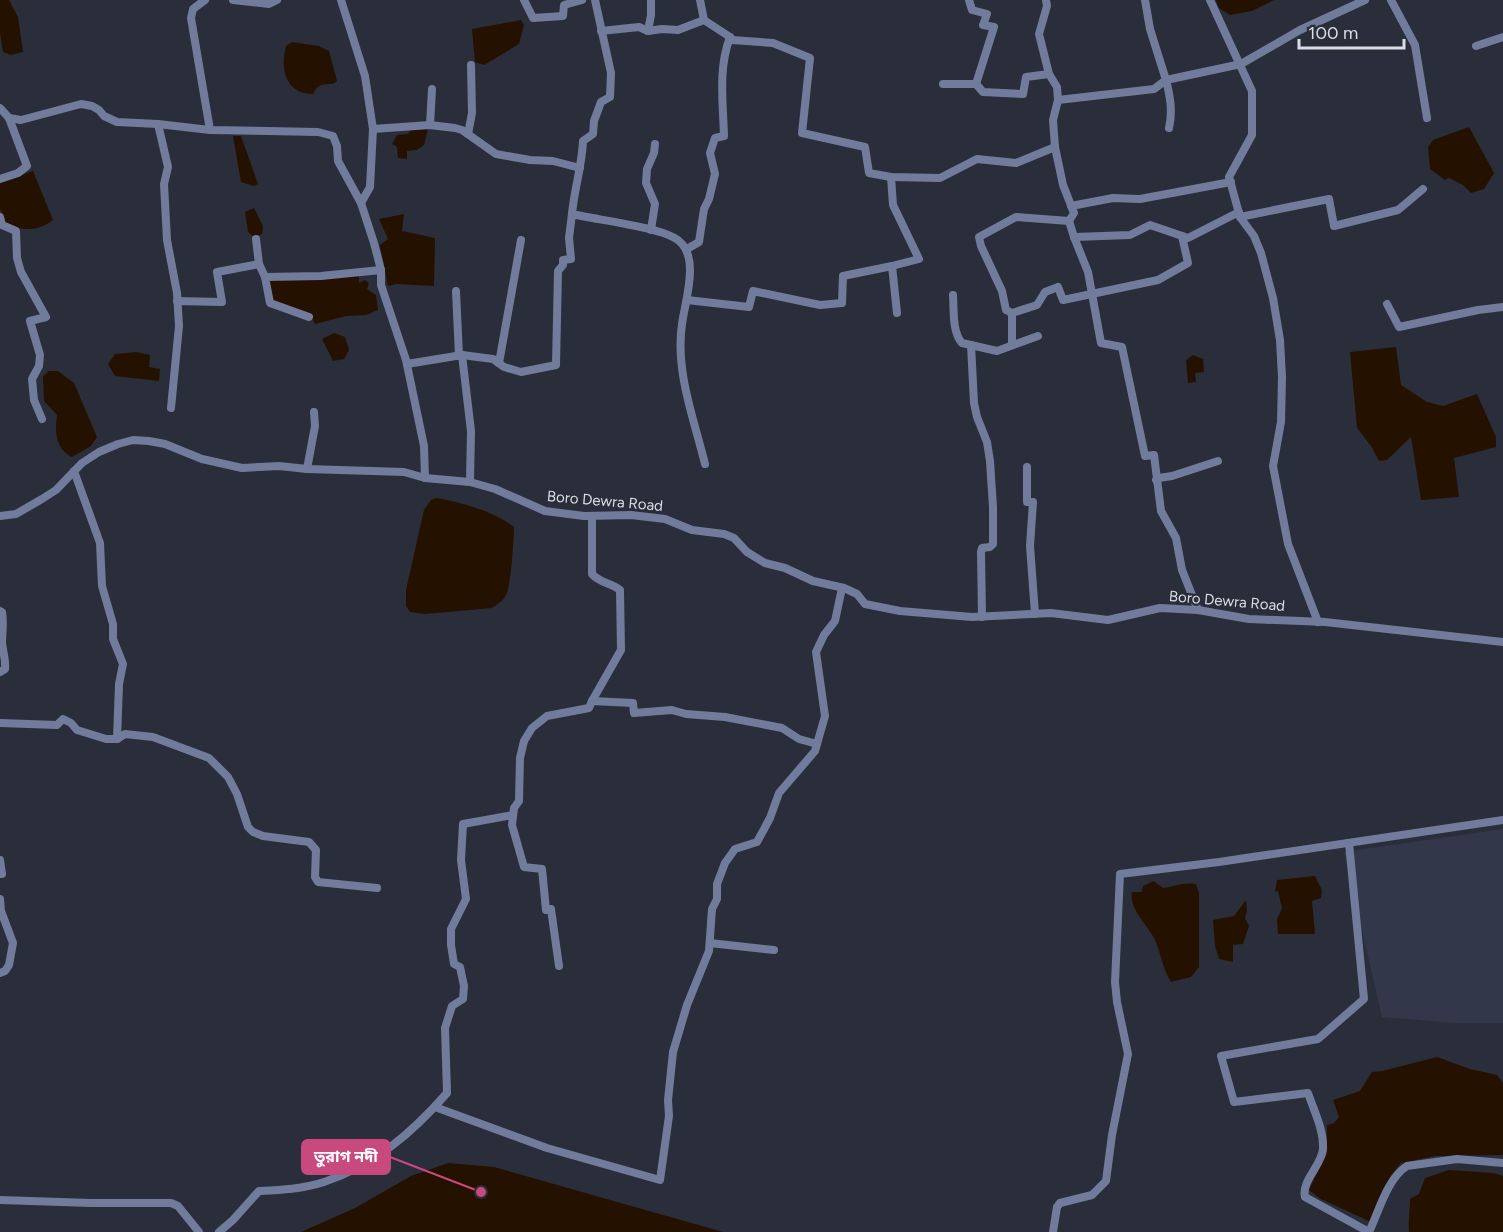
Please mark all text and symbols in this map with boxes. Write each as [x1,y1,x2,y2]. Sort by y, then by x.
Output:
scale bar [1299,12,1404,50]
text: 100 m [1308,22,1358,44]
street label: Boro Dewra Road [546,487,664,515]
street label: Boro Dewra Road [1168,587,1286,615]
callout: তুরাগ নদী [302,1140,390,1174]
text: তুরাগ নদী [313,1147,378,1168]

